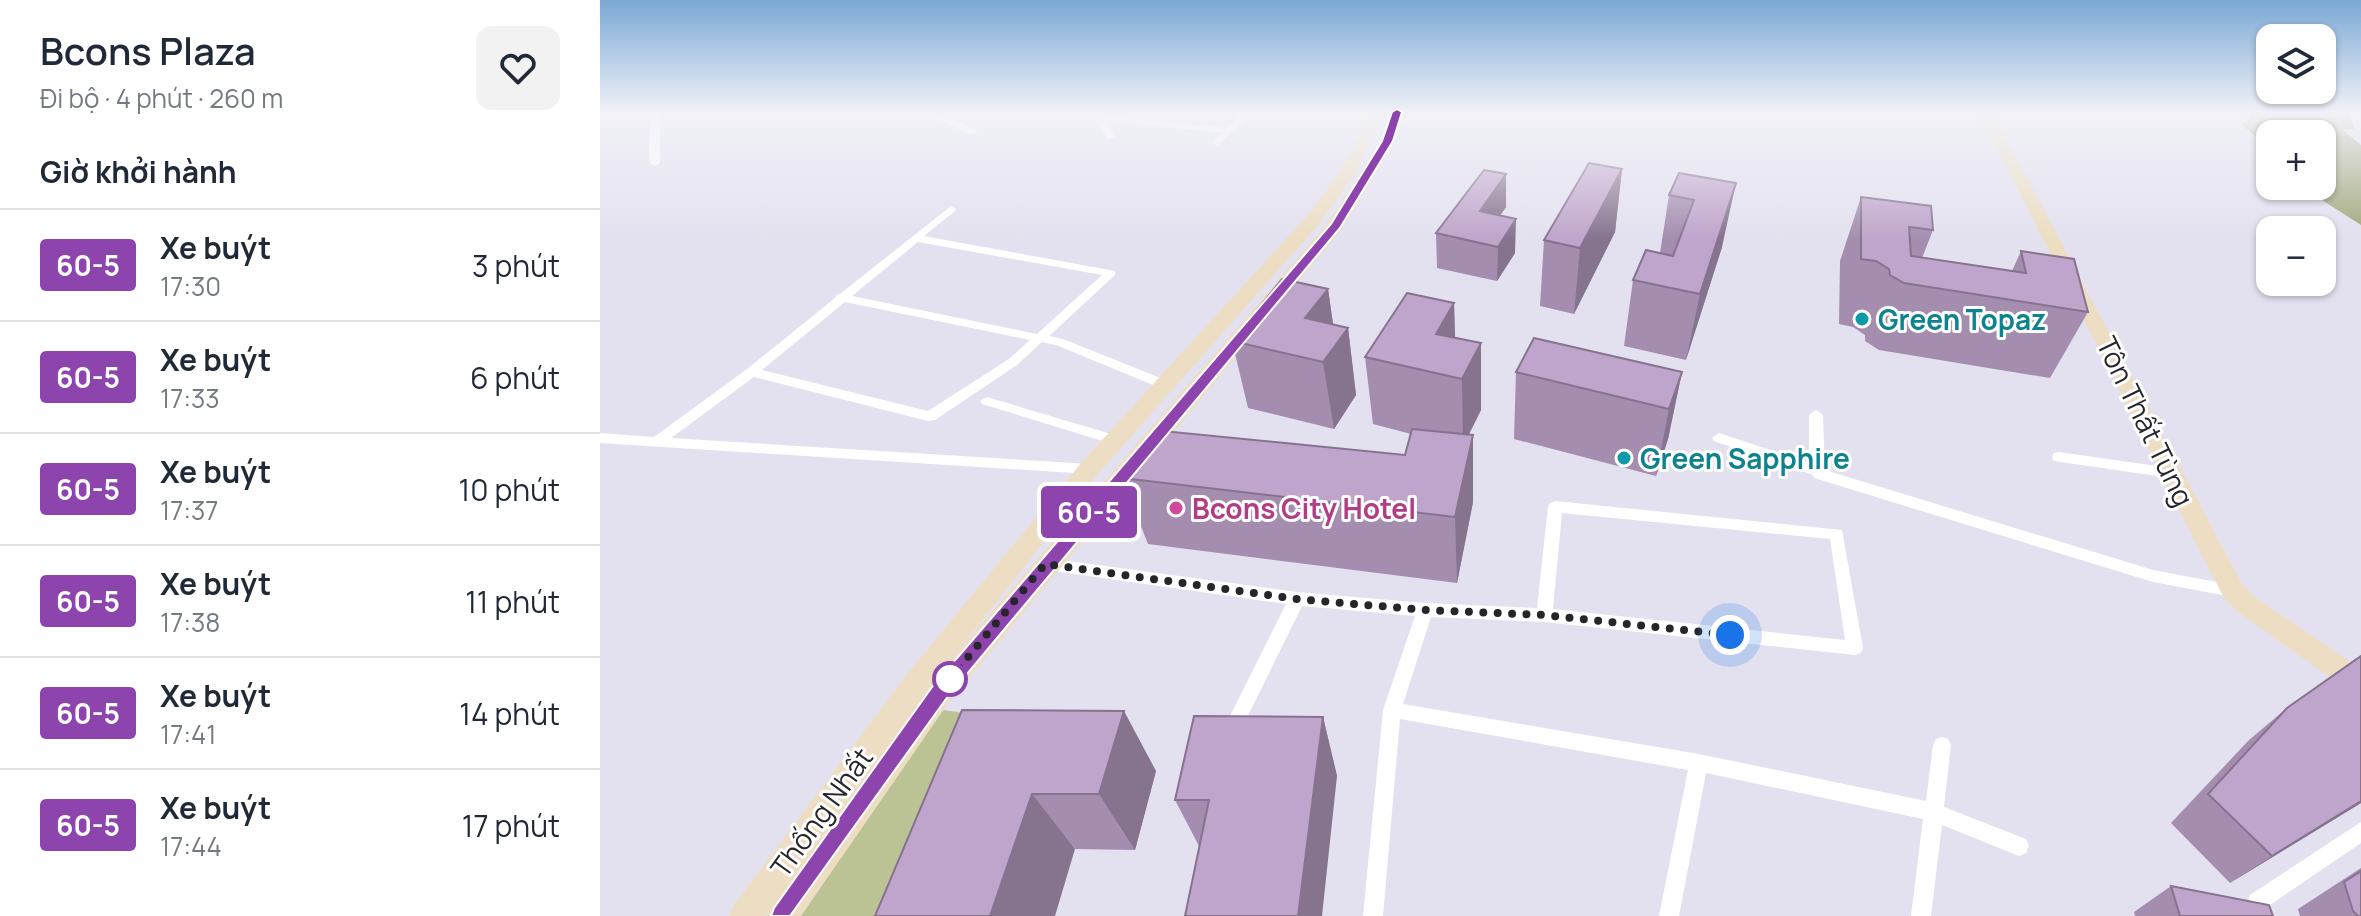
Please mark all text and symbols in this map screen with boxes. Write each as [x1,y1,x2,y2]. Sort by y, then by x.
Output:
text: Bcons Plaza [40,24,256,76]
map controls [2256,24,2336,296]
button: layers [2256,24,2336,104]
button: heart [476,26,560,110]
text: Đi bộ · 4 phút · 260 m [40,80,283,116]
button: + [2256,120,2336,200]
text: Giờ khởi hành [40,151,237,192]
button: − [2256,216,2336,296]
text: Xe buýt [160,227,271,268]
text: 3 phút [472,245,560,286]
text: 60-5 [56,246,120,284]
text: 17:30 [160,268,221,304]
place label: Green Topaz [1878,300,2046,338]
marker: Green Topaz [1853,310,1871,328]
street label: Tôn Thất Tùng [2089,330,2203,512]
text: Xe buýt [160,339,271,380]
text: 6 phút [470,357,560,398]
text: 60-5 [56,358,120,396]
text: 17:33 [160,380,220,416]
place label: Green Sapphire [1640,439,1850,477]
marker: Green Sapphire [1615,449,1633,467]
text: Xe buýt [160,451,271,492]
text: 10 phút [459,469,560,510]
text: 60-5 [56,470,120,508]
line badge: 60-5 [1033,486,1145,538]
place label: Bcons City Hotel [1192,489,1416,527]
text: 17:37 [160,492,218,528]
text: 60-5 [1057,493,1121,531]
marker: Bcons City Hotel [1167,499,1185,517]
text: Xe buýt [160,563,271,604]
text: 11 phút [465,581,560,622]
text: 60-5 [56,582,120,620]
text: 17:38 [160,604,220,640]
your location [1710,615,1750,655]
unlabelled marker [933,662,967,696]
text: Xe buýt [160,675,271,716]
text: 14 phút [459,693,560,734]
text: 60-5 [56,694,120,732]
text: 17:41 [160,716,216,752]
street label: Thống Nhất [761,740,881,884]
text: Xe buýt [160,787,271,828]
text: 17 phút [462,805,560,846]
text: 60-5 [56,806,120,844]
text: 17:44 [160,828,222,864]

